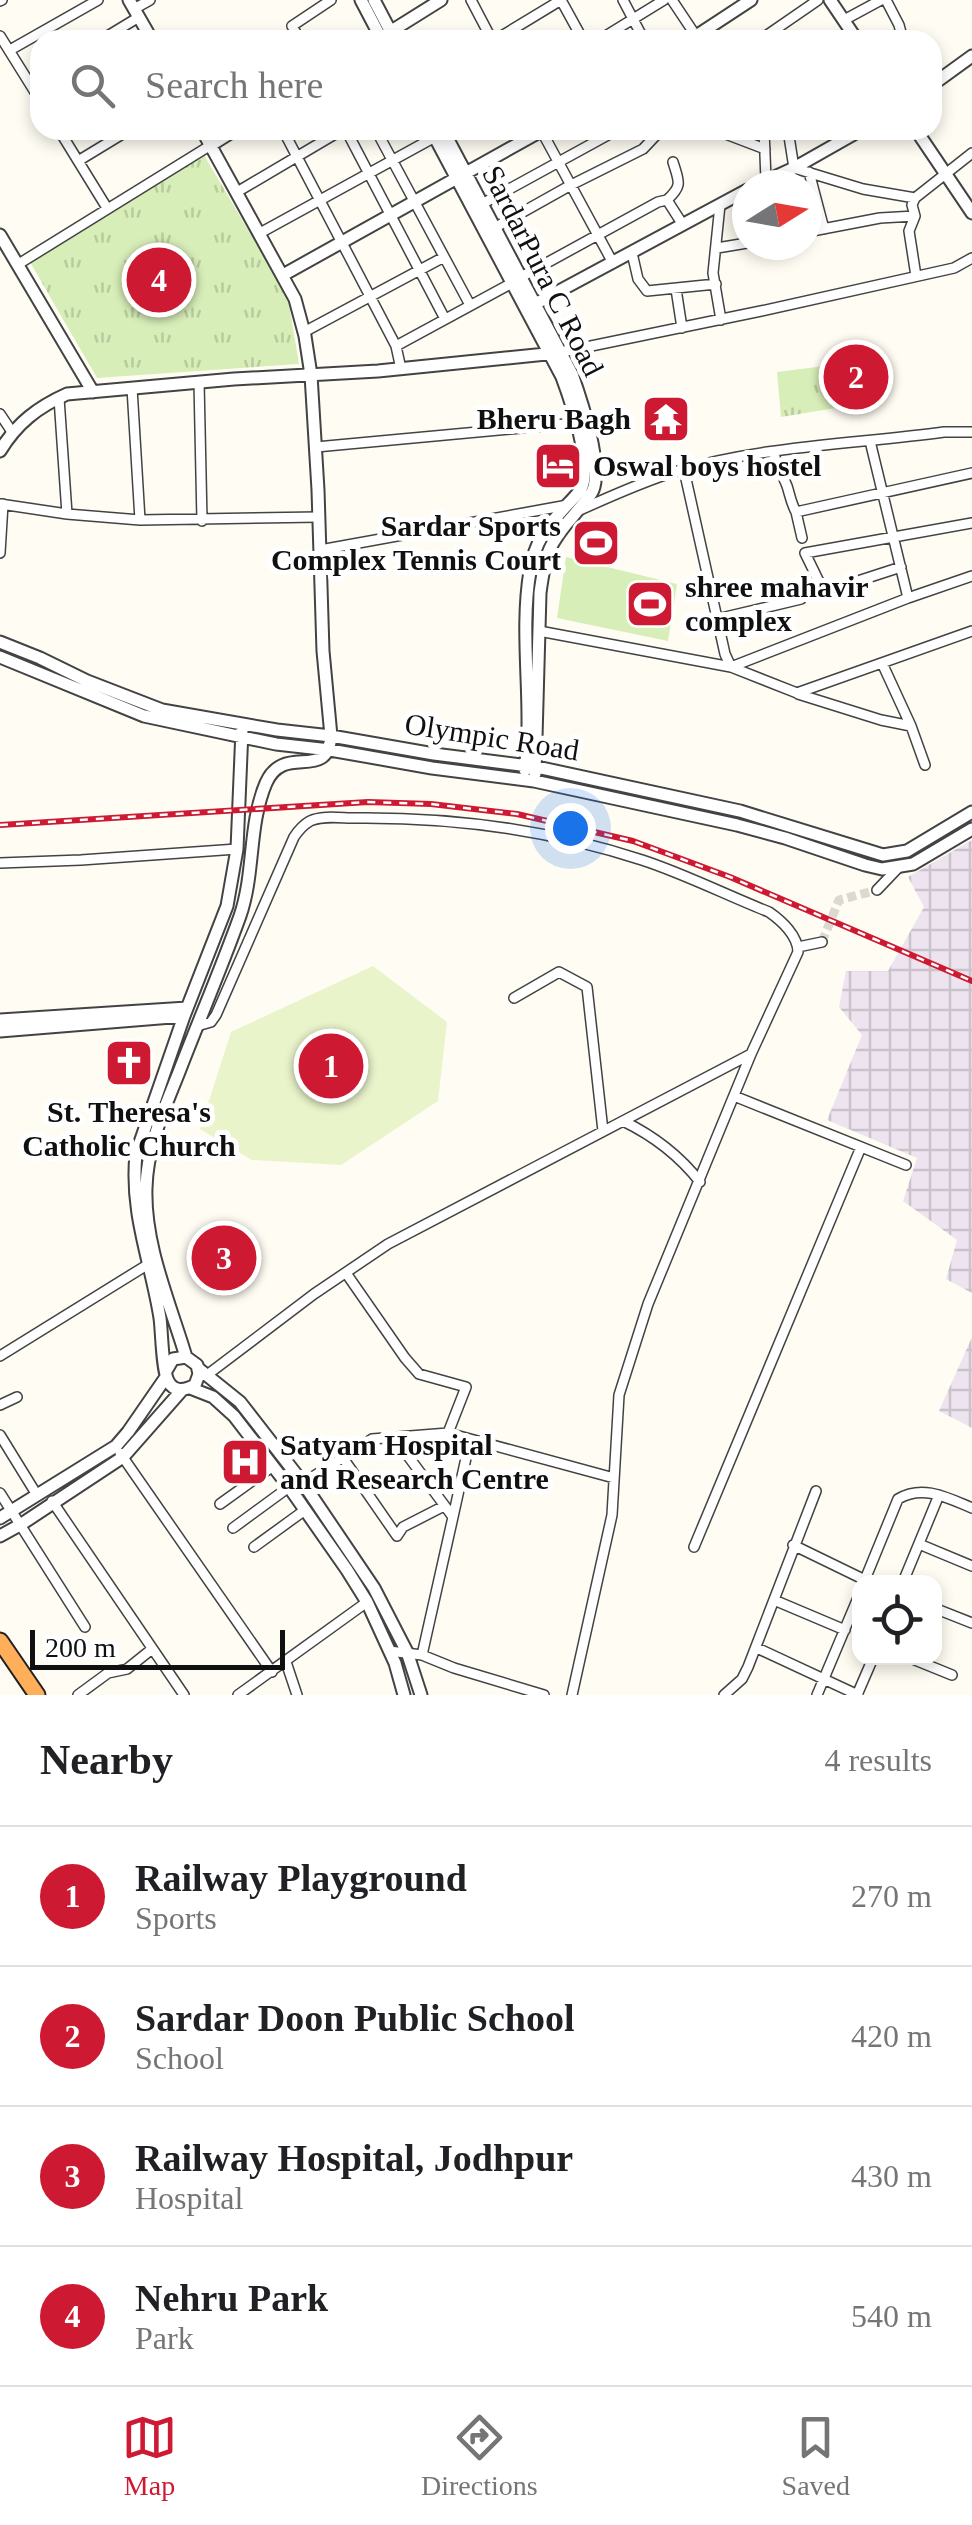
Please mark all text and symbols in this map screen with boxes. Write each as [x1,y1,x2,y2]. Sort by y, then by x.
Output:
search box [30,30,942,140]
icon: search [65,58,120,113]
text: Search here [145,64,323,106]
street label: SardarPura C Road [476,160,611,381]
north arrow [732,170,822,260]
pin: 4 [126,242,192,318]
pin: 2 [824,340,888,414]
temple icon: Bheru Bagh [640,393,692,445]
place label: Bheru Bagh [477,402,631,435]
hotel icon: Oswal boys hostel [532,440,584,492]
place label: Oswal boys hostel [593,449,821,482]
place label: Sardar Sports Complex Tennis Court [271,509,561,576]
sports icon: Sardar Sports Complex Tennis Court [570,517,622,569]
place label: shree mahavir complex [685,570,869,637]
sports icon: shree mahavir complex [624,578,676,630]
street label: Olympic Road [403,706,581,767]
your location [545,803,596,854]
pin: 1 [298,1028,364,1104]
church icon: St. Theresa's Catholic Church [103,1037,155,1089]
place label: St. Theresa's Catholic Church [22,1095,236,1162]
pin: 3 [192,1220,256,1296]
place label: Satyam Hospital and Research Centre [280,1428,549,1495]
hospital icon: Satyam Hospital and Research Centre [219,1436,271,1488]
map controls [852,1575,942,1665]
button: locate [852,1575,942,1665]
scale bar [30,1625,285,1670]
text: 200 m [45,1632,116,1663]
text: Nearby [40,1737,173,1783]
text: 4 results [824,1742,932,1778]
text: Railway Playground [135,1857,467,1899]
text: 1 [65,1878,81,1914]
text: 270 m [851,1878,932,1914]
text: Sports [135,1900,217,1936]
text: Sardar Doon Public School [135,1997,575,2039]
text: 2 [65,2018,81,2054]
text: 420 m [851,2018,932,2054]
text: School [135,2040,224,2076]
text: Railway Hospital, Jodhpur [135,2137,573,2179]
text: 3 [65,2158,81,2194]
text: 430 m [851,2158,932,2194]
text: Hospital [135,2180,243,2216]
text: Nehru Park [135,2277,328,2319]
text: 4 [65,2298,81,2334]
text: 540 m [851,2298,932,2334]
text: Park [135,2320,194,2356]
tab: Map [122,2410,177,2502]
tab: Directions [421,2410,538,2502]
tab: Saved [782,2410,850,2502]

